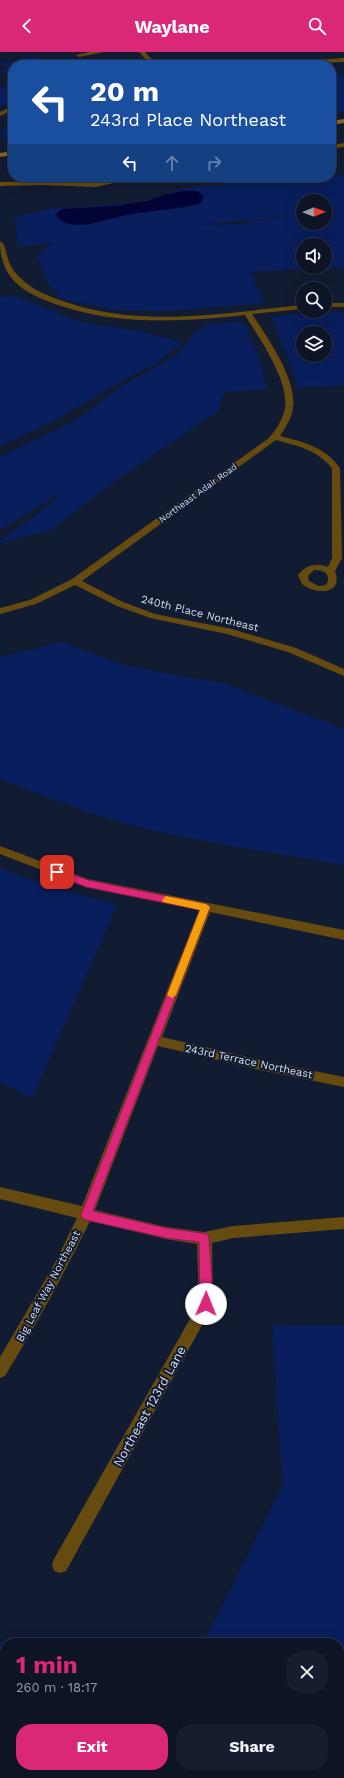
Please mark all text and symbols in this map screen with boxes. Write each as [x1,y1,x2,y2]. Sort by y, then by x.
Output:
icon: back [16,15,38,37]
icon: search [306,15,328,37]
text: Waylane [134,16,210,37]
text: 20 m [90,75,159,108]
icon: left [24,76,76,128]
text: 243rd Place Northeast [90,109,286,130]
icon: left [119,152,141,174]
icon: ahead [161,152,183,174]
icon: right [203,152,225,174]
north arrow [296,194,332,230]
map controls [296,194,332,362]
button: sound [296,238,332,274]
button: search [296,282,332,318]
button: layers [296,326,332,362]
street label: Northeast Adair Road [157,461,239,525]
street label: 240th Place Northeast [140,593,260,634]
pin [40,855,74,889]
icon: arrive [46,861,68,883]
street label: 243rd Terrace Northeast [184,1042,314,1081]
street label: Big Leaf Way Northeast [14,1228,84,1344]
position arrow [185,1283,227,1325]
street label: Northeast 123rd Lane [110,1343,189,1469]
text: 1 min [16,1651,78,1679]
button: close [286,1651,328,1693]
text: 260 m · 18:17 [16,1680,97,1695]
button: Exit [16,1724,168,1770]
button: Share [176,1724,328,1770]

